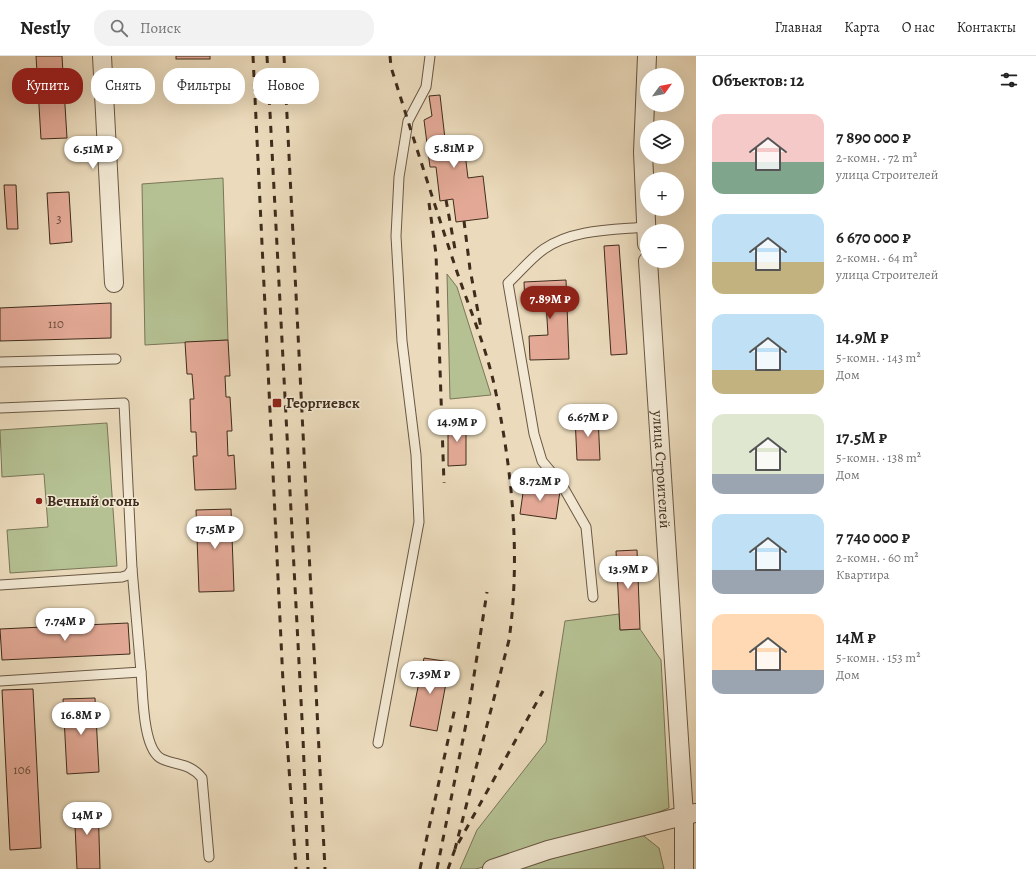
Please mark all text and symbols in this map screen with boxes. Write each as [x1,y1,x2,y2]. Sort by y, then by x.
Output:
search box [94,10,374,46]
text: Nestly [20,15,70,41]
icon: search [108,17,130,39]
text: Поиск [140,18,181,38]
text: Главная [775,18,822,37]
text: Карта [844,18,880,37]
text: О нас [902,18,935,37]
text: Контакты [957,18,1016,37]
chip: Купить [12,68,83,104]
chip: Снять [91,68,155,104]
chip: Фильтры [163,68,245,104]
chip: Новое [253,68,319,104]
north arrow [640,68,684,112]
map controls [640,68,684,268]
text: Объектов: 12 [712,69,804,92]
icon: filters [998,69,1020,91]
button: layers [640,120,684,164]
text: 7 890 000 ₽ [836,126,911,149]
icon: home [744,130,792,178]
pin: 5.81M ₽ [417,135,491,169]
pin: 6.51M ₽ [56,136,130,170]
text: 5.81M ₽ [434,139,474,156]
text: 6.51M ₽ [73,140,113,157]
text: 2-комн. · 72 m² [836,149,917,166]
text: улица Строителей [836,166,938,183]
button: + [640,172,684,216]
house number: 3 [56,210,62,227]
button: − [640,224,684,268]
text: 6 670 000 ₽ [836,226,911,249]
icon: home [744,230,792,278]
text: 2-комн. · 64 m² [836,249,917,266]
text: улица Строителей [836,266,938,283]
pin: 7.89M ₽ [513,286,587,320]
text: 7.89M ₽ [529,290,571,307]
house number: 110 [48,315,64,332]
text: 14.9M ₽ [836,326,889,349]
icon: home [744,330,792,378]
text: 5-комн. · 143 m² [836,349,921,366]
text: Дом [836,366,860,383]
place label: Георгиевск [286,393,360,413]
marker: Георгиевск [271,397,283,409]
pin: 6.67M ₽ [551,404,625,438]
text: 6.67M ₽ [567,408,609,425]
pin: 14.9M ₽ [420,409,494,443]
street label: улица Строителей [648,409,675,529]
text: 14.9M ₽ [437,413,477,430]
text: 17.5M ₽ [836,426,887,449]
icon: home [744,430,792,478]
text: 5-комн. · 138 m² [836,449,921,466]
text: Дом [836,466,860,483]
pin: 8.72M ₽ [503,468,577,502]
text: 8.72M ₽ [519,472,561,489]
place label: Вечный огонь [47,491,139,511]
marker: Вечный огонь [34,496,44,506]
pin: 17.5M ₽ [178,516,252,550]
text: 17.5M ₽ [195,520,235,537]
text: 7 740 000 ₽ [836,526,910,549]
icon: home [744,530,792,578]
text: 2-комн. · 60 m² [836,549,919,566]
pin: 13.9M ₽ [591,556,665,590]
text: 13.9M ₽ [608,560,648,577]
text: Квартира [836,566,890,583]
pin: 7.74M ₽ [28,608,102,642]
text: 7.74M ₽ [45,612,85,629]
text: 14M ₽ [836,626,876,649]
icon: home [744,630,792,678]
text: 5-комн. · 153 m² [836,649,920,666]
pin: 7.39M ₽ [393,661,467,695]
text: 7.39M ₽ [410,665,450,682]
text: Дом [836,666,860,683]
pin: 16.8M ₽ [44,702,118,736]
text: 16.8M ₽ [61,706,101,723]
house number: 106 [13,761,31,778]
pin: 14M ₽ [59,802,115,836]
text: 14M ₽ [72,806,102,823]

